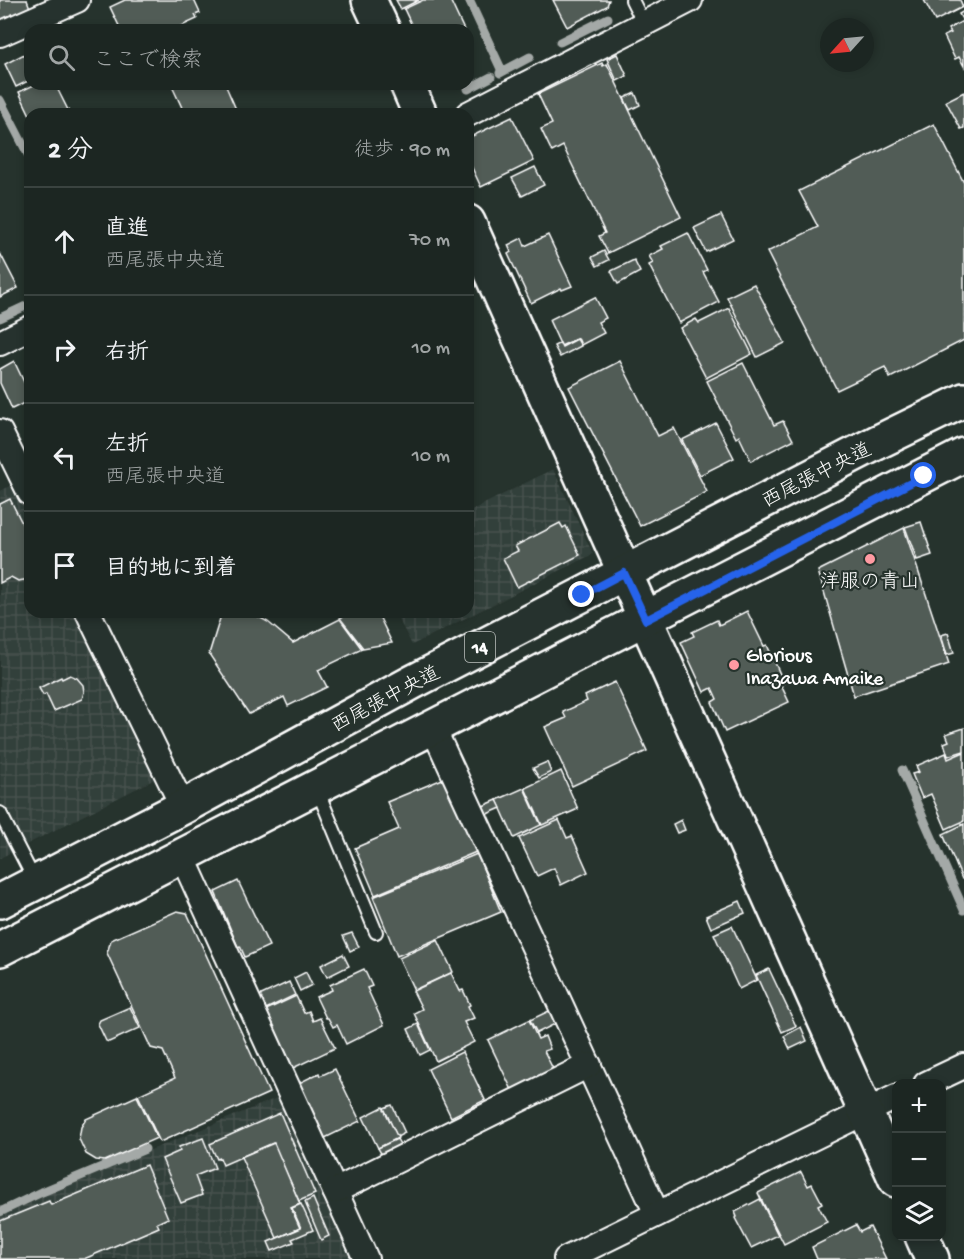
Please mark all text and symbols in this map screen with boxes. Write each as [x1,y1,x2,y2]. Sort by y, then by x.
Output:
north arrow [820,18,874,72]
search box [24,24,474,90]
icon: search [45,41,78,74]
text: ここで検索 [93,49,203,75]
text: 2 分 [48,137,93,168]
text: 徒歩 · 90 m [354,140,450,163]
text: 直進 [105,217,149,243]
icon: ahead [48,225,81,258]
text: 70 m [409,230,450,253]
text: 西尾張中央道 [105,251,225,274]
icon: right [48,333,81,366]
text: 10 m [412,338,450,361]
text: 右折 [105,341,149,367]
text: 左折 [105,433,149,459]
street label: 西尾張中央道 [758,438,876,515]
icon: left [48,441,81,474]
text: 10 m [412,446,450,469]
route start [910,462,936,488]
text: 西尾張中央道 [105,467,225,490]
icon: arrive [48,549,81,582]
marker: 洋服の青山 [863,552,877,566]
text: 目的地に到着 [105,557,237,583]
place label: 洋服の青山 [820,570,920,595]
route end [568,581,594,607]
road number: 14 [465,632,495,662]
place label: Glorious Inazawa Amaike [746,646,884,692]
marker: Glorious Inazawa Amaike [727,658,741,672]
street label: 西尾張中央道 [327,661,445,739]
map controls [892,1079,946,1241]
button: + [892,1079,946,1133]
button: − [892,1133,946,1187]
button: layers [892,1187,946,1241]

